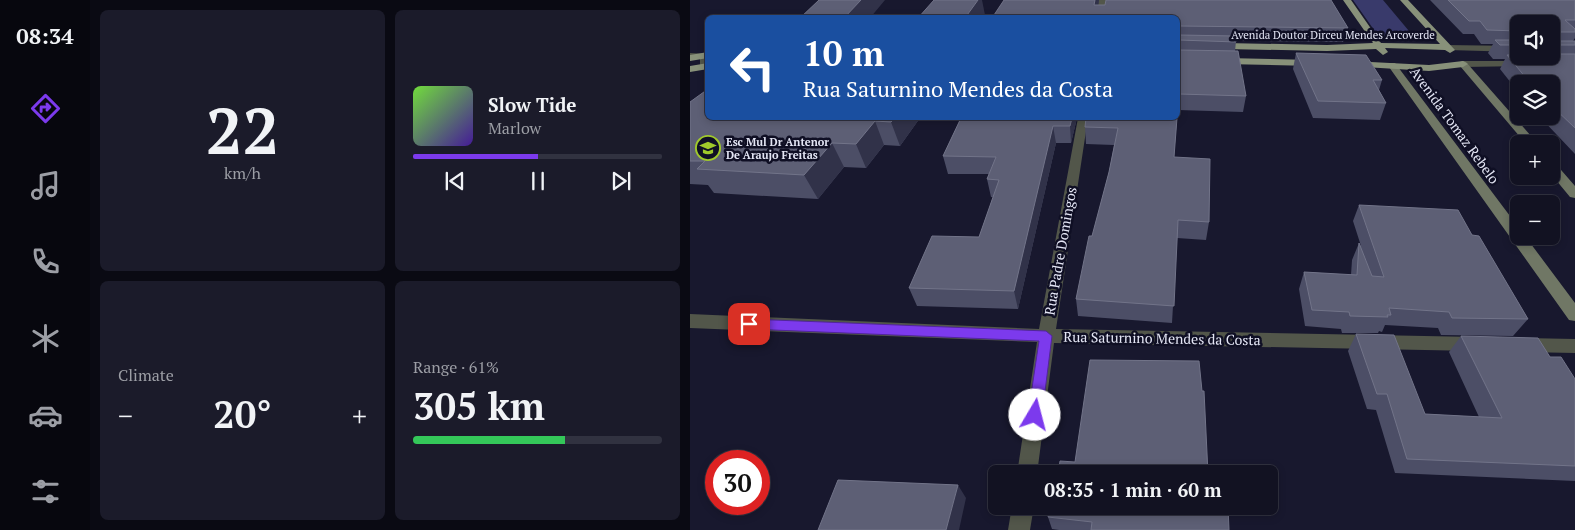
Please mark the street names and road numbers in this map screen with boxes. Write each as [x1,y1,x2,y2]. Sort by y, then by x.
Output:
street label: Avenida Doutor Dirceu Mendes Arcoverde [1231,28,1435,42]
street label: Avenida Tomaz Rebelo [1406,63,1504,188]
street label: Rua Padre Domingos [1039,185,1081,317]
street label: Rua Saturnino Mendes da Costa [1063,327,1261,349]

